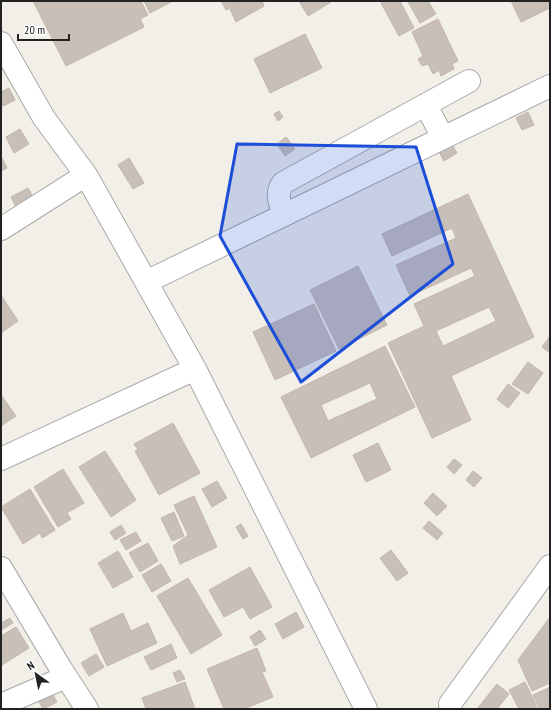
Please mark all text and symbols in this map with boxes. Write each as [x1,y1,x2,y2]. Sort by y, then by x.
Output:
scale bar [18,16,69,42]
text: 20 m [24,22,45,37]
north arrow [16,654,56,694]
text: N [24,658,37,673]

